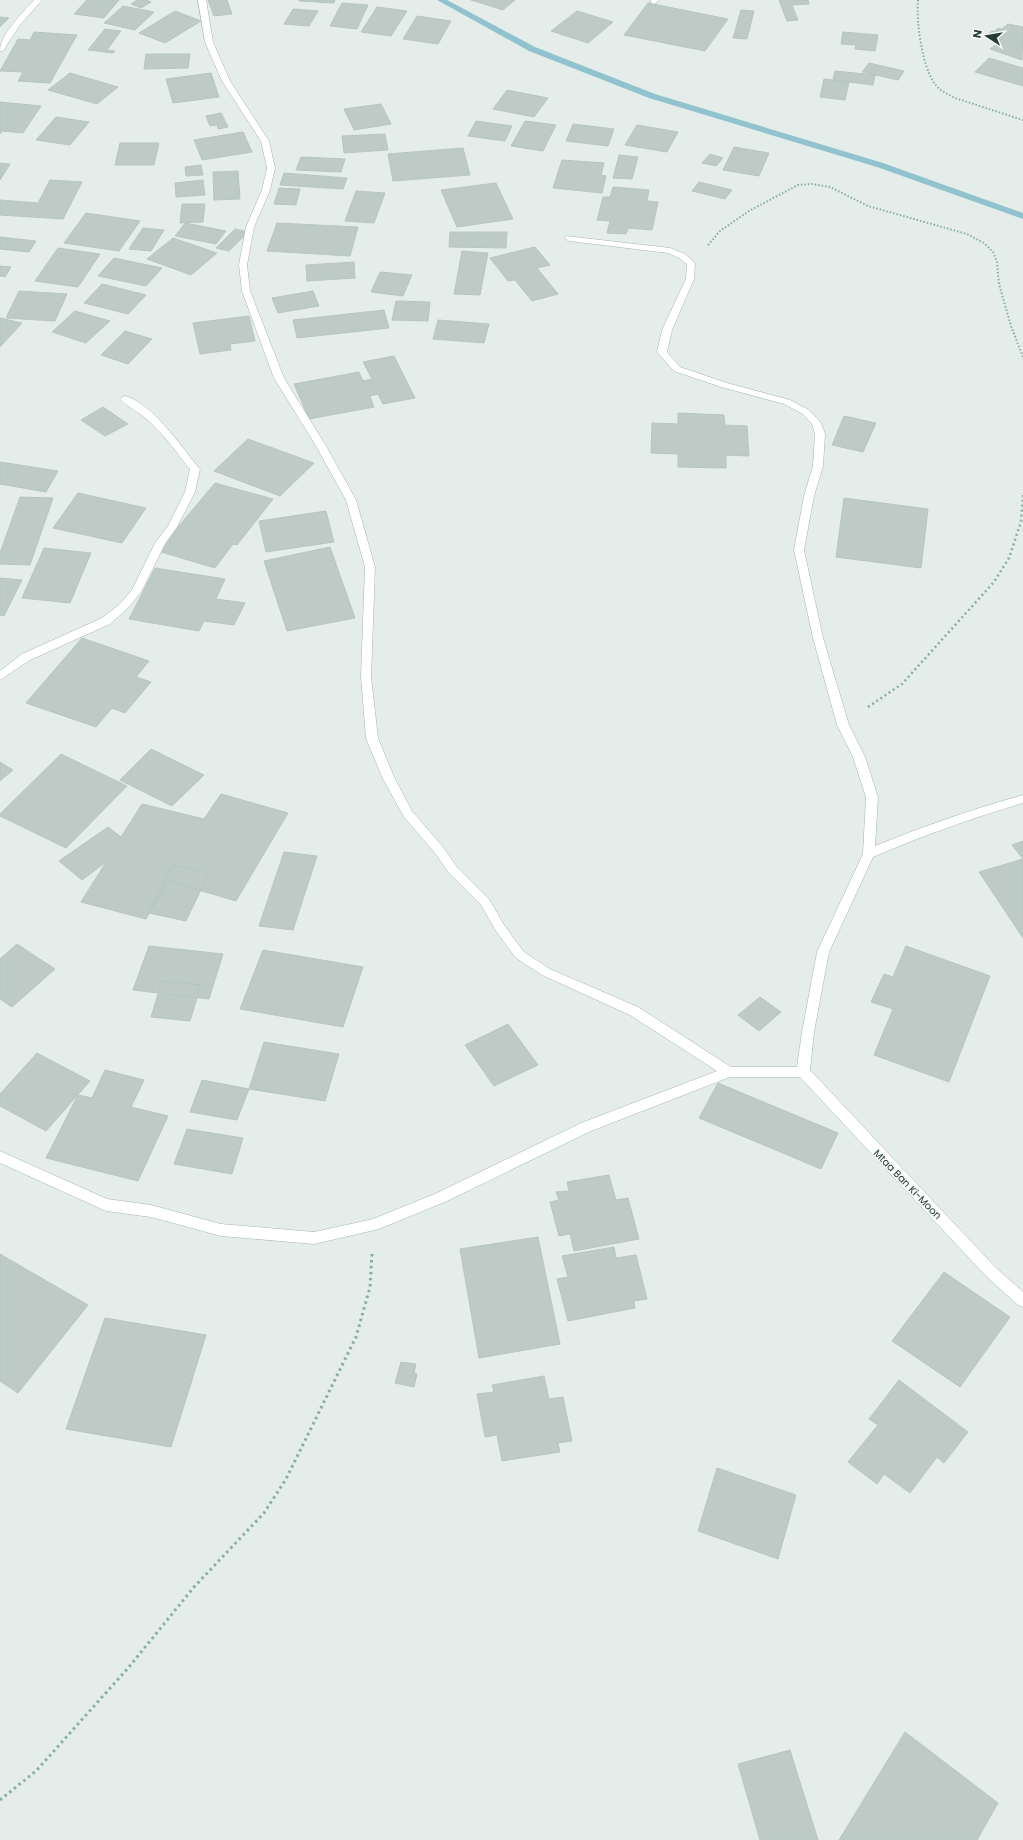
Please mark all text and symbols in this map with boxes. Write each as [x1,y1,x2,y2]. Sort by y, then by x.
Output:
north arrow [967,16,1007,56]
text: N [969,28,986,40]
street label: Mtaa Ban Ki-Moon [870,1146,945,1223]

